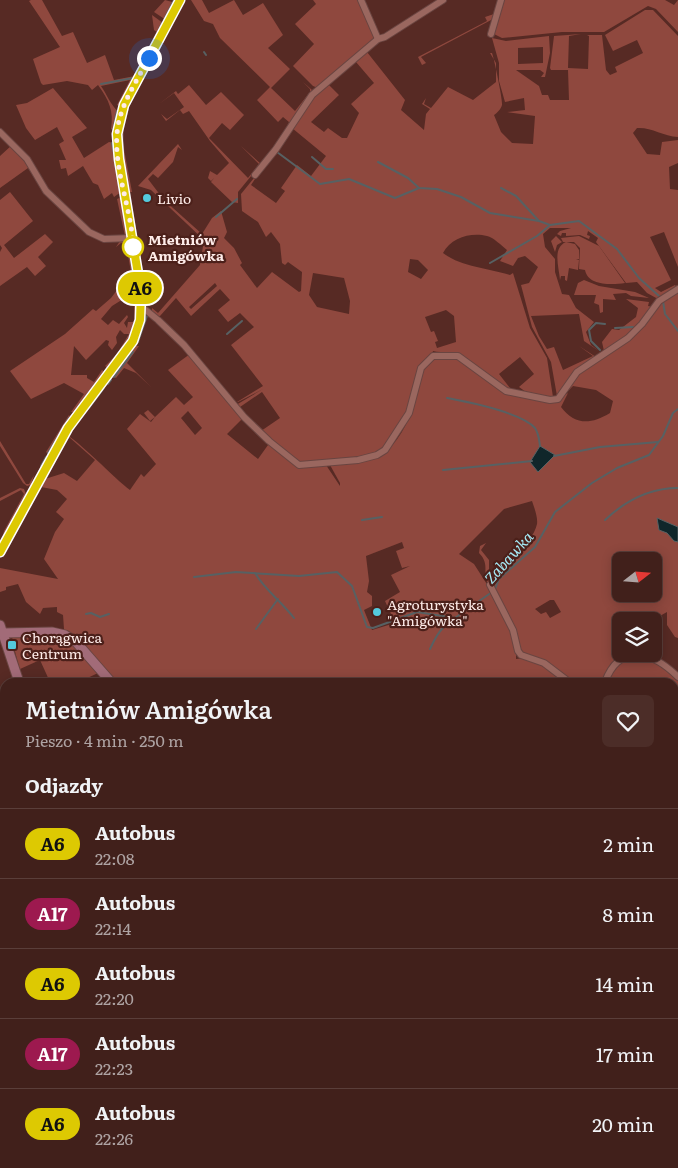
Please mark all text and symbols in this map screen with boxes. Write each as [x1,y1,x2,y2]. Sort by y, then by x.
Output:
your location [137,46,162,71]
place label: Livio [157,188,191,208]
marker: Livio [141,192,153,204]
place label: Mietniów Amigówka [148,229,225,265]
marker: Mietniów Amigówka [122,236,144,258]
line badge: A6 [118,272,162,304]
text: A6 [128,274,152,301]
water label: Zabawka [478,525,538,588]
north arrow [612,552,662,602]
map controls [612,552,662,662]
place label: Agroturystyka "Amigówka" [387,594,484,630]
marker: Agroturystyka "Amigówka" [371,606,383,618]
button: layers [612,612,662,662]
place label: Chorągwica Centrum [22,627,103,663]
marker: Chorągwica Centrum [6,639,18,651]
text: Mietniów Amigówka [25,691,272,726]
button: heart [602,695,654,747]
text: Pieszo · 4 min · 250 m [25,728,183,752]
text: Odjazdy [25,771,103,799]
text: Autobus [95,818,175,846]
text: A6 [40,830,65,857]
text: 2 min [603,830,654,858]
text: 22:08 [95,846,135,870]
text: Autobus [95,888,175,916]
text: A17 [37,900,68,927]
text: 8 min [602,900,654,928]
text: 22:14 [95,916,131,940]
text: Autobus [95,958,175,986]
text: A6 [40,970,65,997]
text: 14 min [595,970,654,998]
text: 22:20 [95,986,134,1010]
text: Autobus [95,1028,175,1056]
text: A17 [37,1040,68,1067]
text: 17 min [596,1040,654,1068]
text: 22:23 [95,1056,133,1080]
text: Autobus [95,1098,175,1126]
text: A6 [40,1110,65,1137]
text: 20 min [592,1110,654,1138]
text: 22:26 [95,1126,133,1150]

